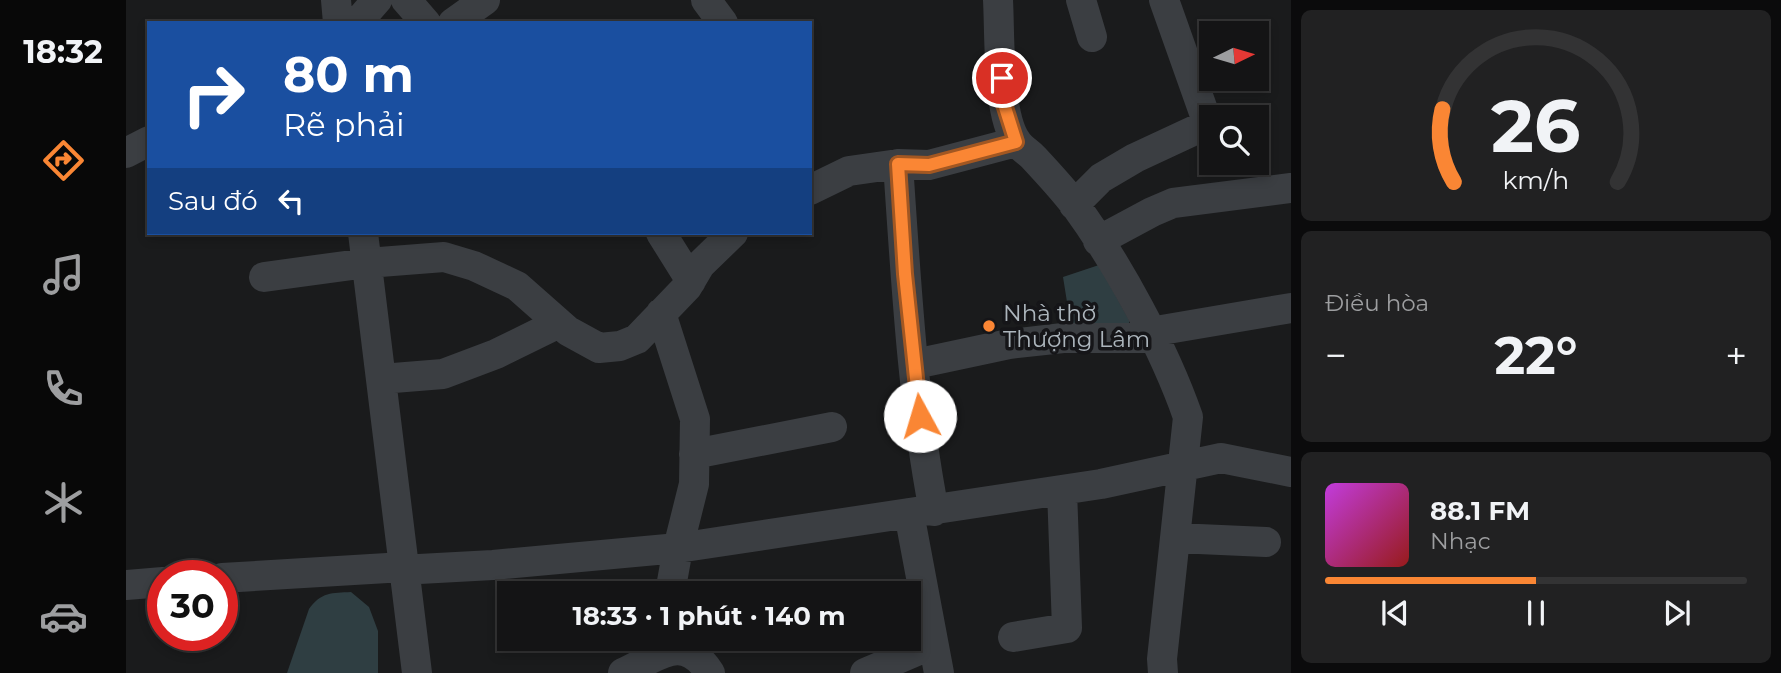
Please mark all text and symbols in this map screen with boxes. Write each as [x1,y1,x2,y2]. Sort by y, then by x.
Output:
north arrow [1199,21,1269,91]
map controls [1199,21,1269,175]
text: 18:32 [23,32,103,71]
text: 80 m [283,45,414,104]
pin [972,48,1032,108]
icon: right [168,49,259,140]
icon: arrive [983,59,1021,97]
text: 26 [1491,82,1581,170]
text: Rẽ phải [283,105,405,144]
button: search [1199,105,1269,175]
icon: directions [39,136,88,185]
text: km/h [1503,164,1569,194]
icon: left [272,182,310,220]
text: Sau đó [168,185,258,217]
icon: music [39,250,88,299]
text: Điều hòa [1325,289,1429,317]
place label: Nhà thờ Thượng Lâm [1003,299,1150,353]
marker: Nhà thờ Thượng Lâm [981,318,997,334]
text: 22° [1494,324,1578,387]
text: − [1325,332,1347,379]
text: + [1725,332,1747,379]
icon: phone [39,364,88,413]
position arrow [883,379,957,453]
icon: climate [39,478,88,527]
text: 88.1 FM [1430,495,1530,527]
text: Nhạc [1430,527,1491,555]
speed limit sign: 30 [147,560,238,651]
icon: car [39,592,88,641]
icon: previous [1376,594,1414,632]
icon: pause [1517,594,1555,632]
icon: next [1658,594,1696,632]
text: 18:33 · 1 phút · 140 m [573,600,845,632]

